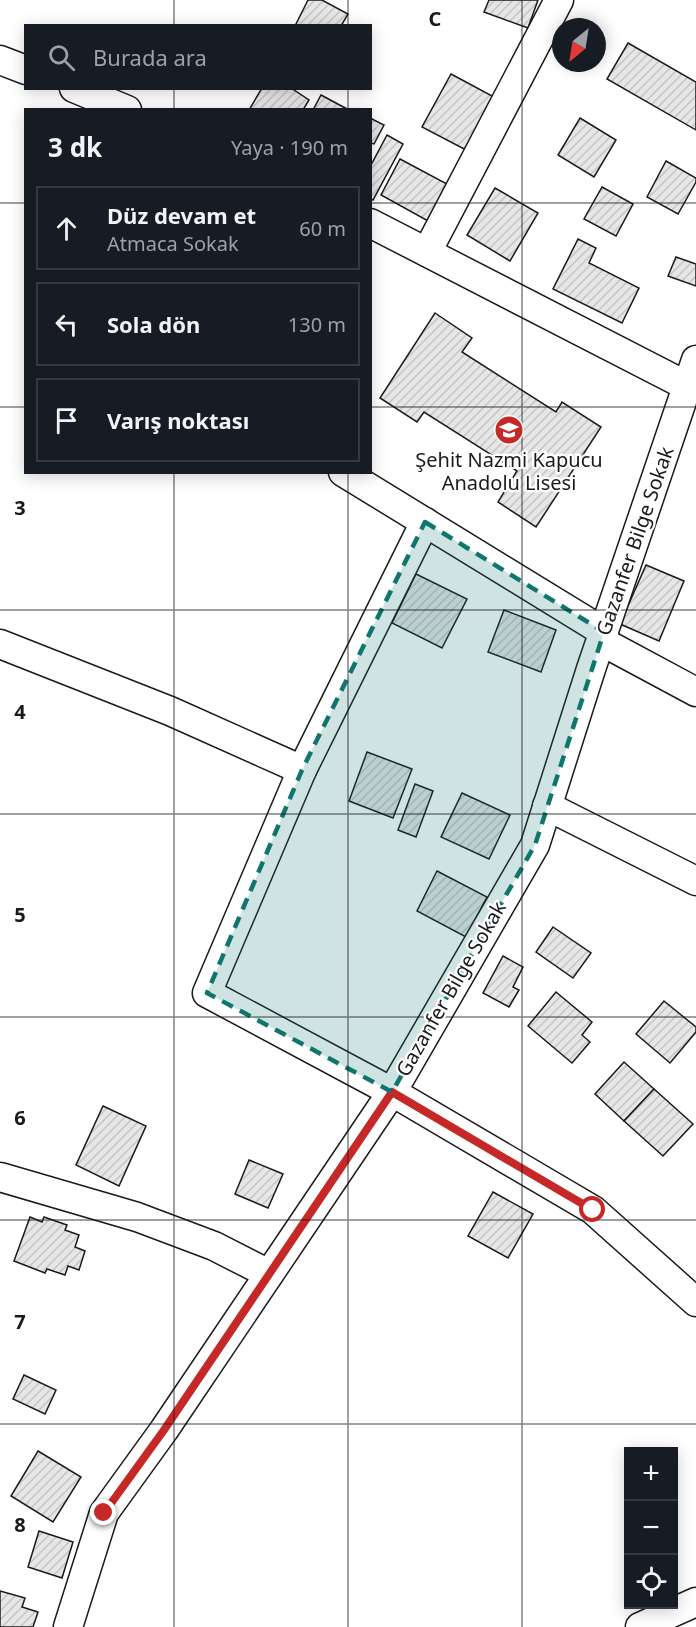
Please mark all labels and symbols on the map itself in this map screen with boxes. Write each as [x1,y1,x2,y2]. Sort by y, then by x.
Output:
text: C [429,5,442,32]
north arrow [552,18,606,72]
school or university icon: Şehit Nazmi Kapucu Anadolu Lisesi [493,414,525,446]
street label: Gazanfer Bilge Sokak [590,442,680,639]
place label: Şehit Nazmi Kapucu Anadolu Lisesi [415,446,603,496]
text: 3 [14,494,26,521]
text: 4 [14,698,26,725]
street label: Gazanfer Bilge Sokak [389,896,512,1081]
text: 5 [14,901,26,928]
text: 6 [14,1104,26,1131]
route start [579,1196,605,1222]
text: 7 [14,1308,26,1335]
route end [90,1499,116,1525]
text: 8 [14,1511,26,1538]

